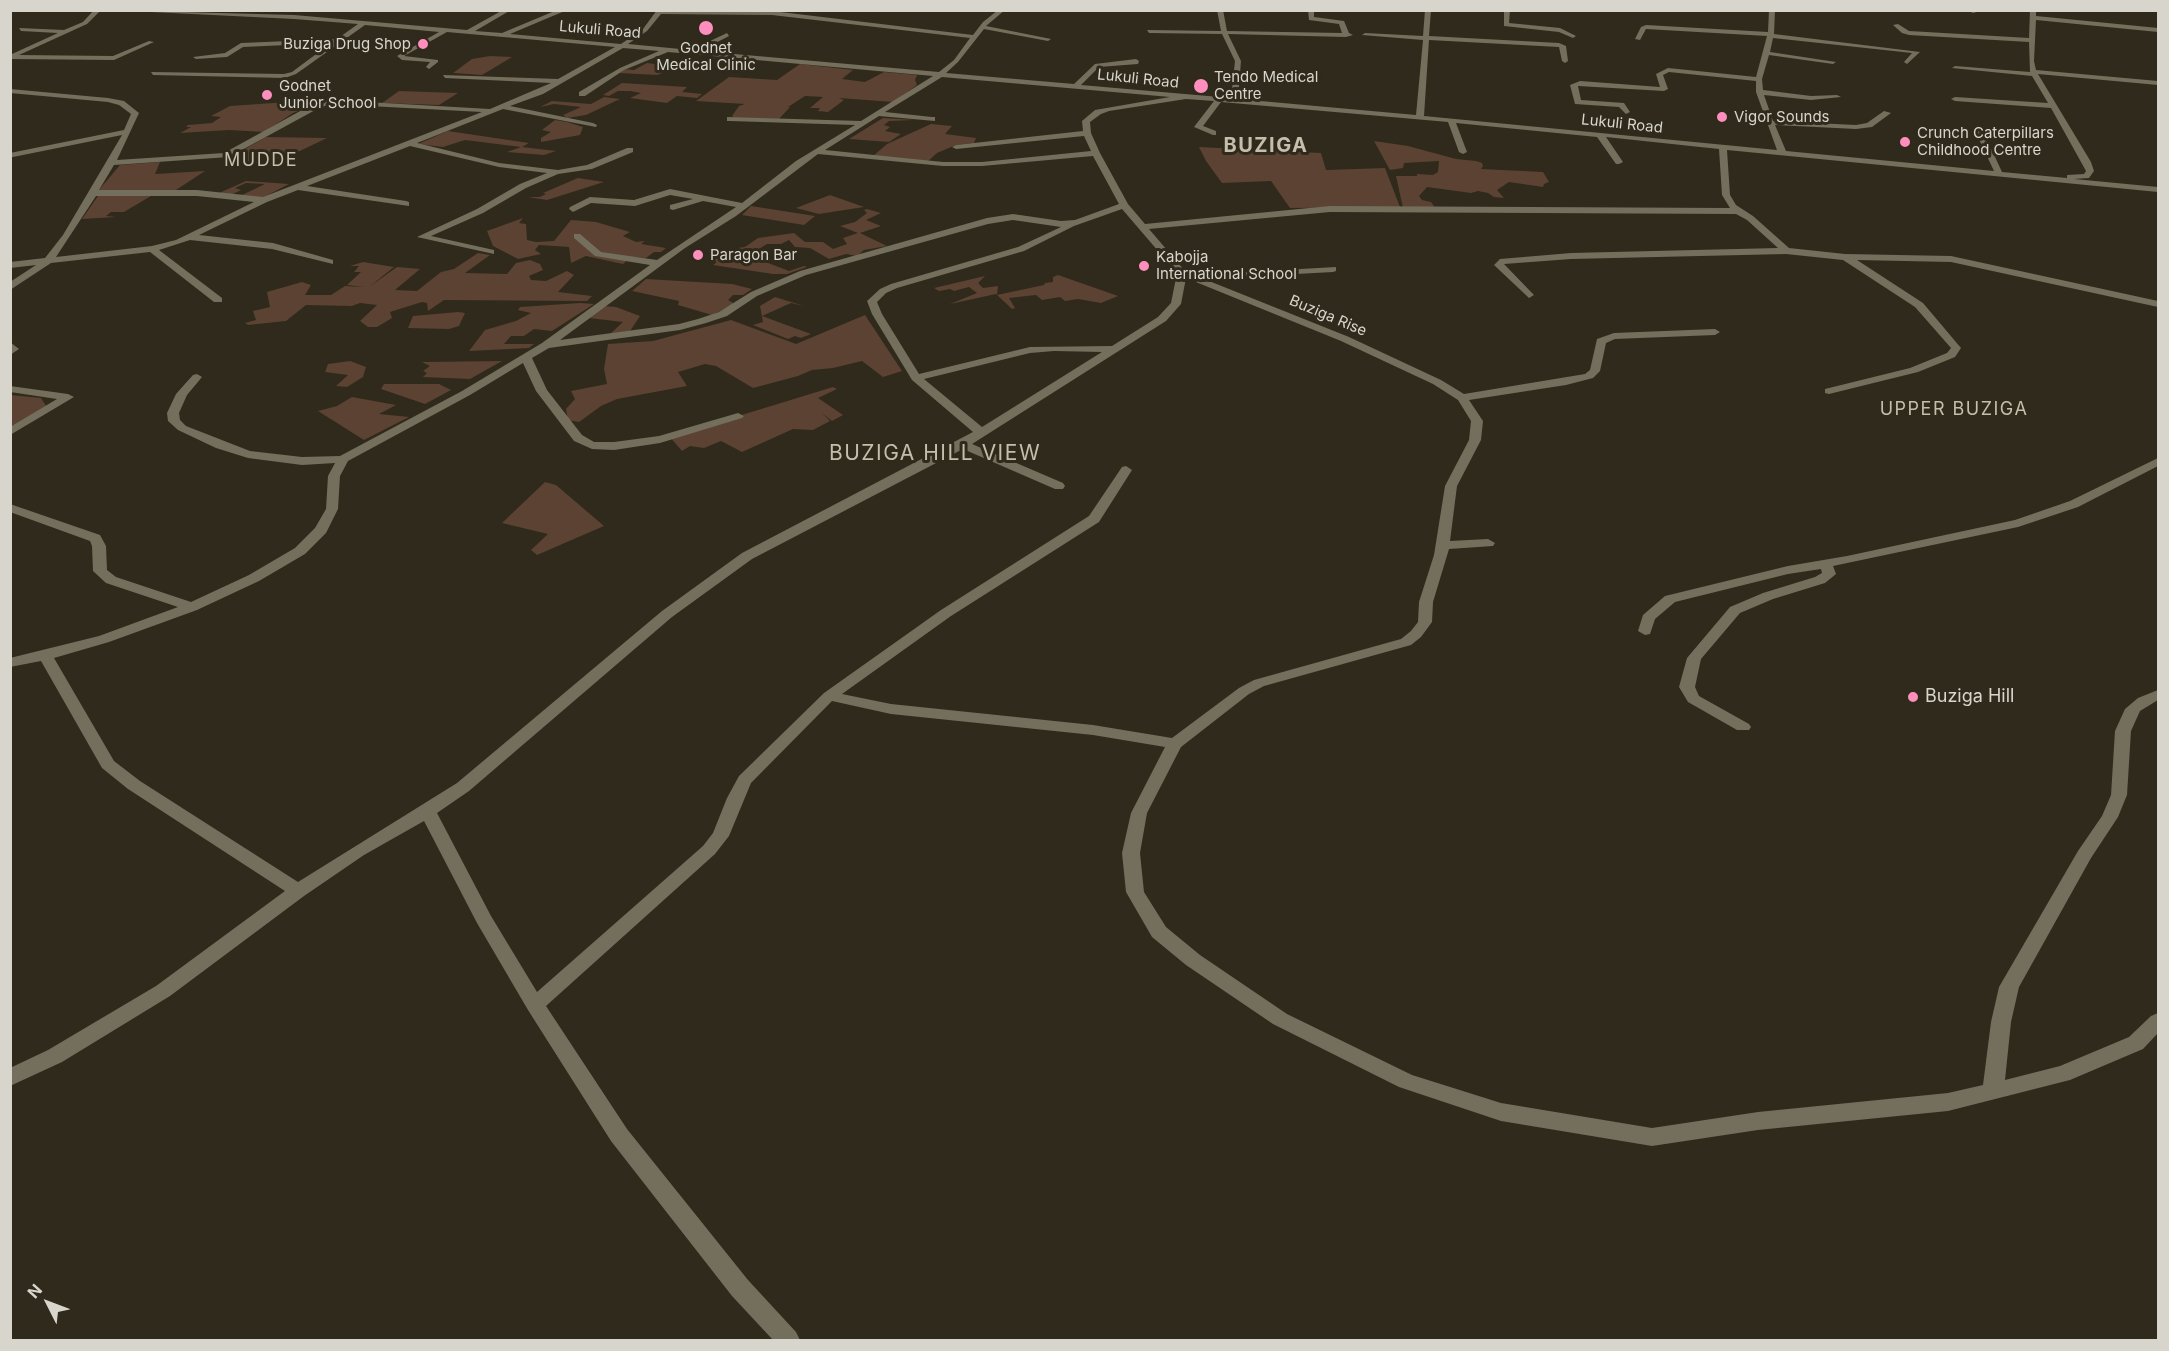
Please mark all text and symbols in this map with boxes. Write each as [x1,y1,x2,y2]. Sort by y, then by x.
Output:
street label: Lukuli Road [558,17,642,43]
marker: Godnet Medical Clinic [697,19,715,37]
place label: Buziga Drug Shop [283,35,411,53]
marker: Buziga Drug Shop [416,37,430,51]
place label: Godnet Medical Clinic [656,39,756,74]
street label: Lukuli Road [1096,66,1180,92]
place label: Tendo Medical Centre [1214,68,1318,103]
place label: Godnet Junior School [279,77,376,112]
marker: Tendo Medical Centre [1192,77,1210,95]
marker: Godnet Junior School [260,88,274,102]
place label: Vigor Sounds [1734,108,1829,126]
marker: Vigor Sounds [1715,110,1729,124]
street label: Lukuli Road [1580,111,1664,137]
place label: Crunch Caterpillars Childhood Centre [1917,124,2054,159]
district label: BUZIGA [1223,134,1309,158]
marker: Crunch Caterpillars Childhood Centre [1898,135,1912,149]
district label: MUDDE [224,150,298,172]
place label: Paragon Bar [710,246,797,264]
marker: Paragon Bar [691,248,705,262]
place label: Kabojja International School [1156,248,1297,283]
marker: Kabojja International School [1137,259,1151,273]
street label: Buziga Rise [1287,292,1369,340]
district label: UPPER BUZIGA [1880,399,2028,421]
district label: BUZIGA HILL VIEW [829,441,1041,467]
place label: Buziga Hill [1925,686,2014,708]
marker: Buziga Hill [1906,690,1920,704]
north arrow [18,1273,78,1333]
text: N [23,1280,46,1302]

